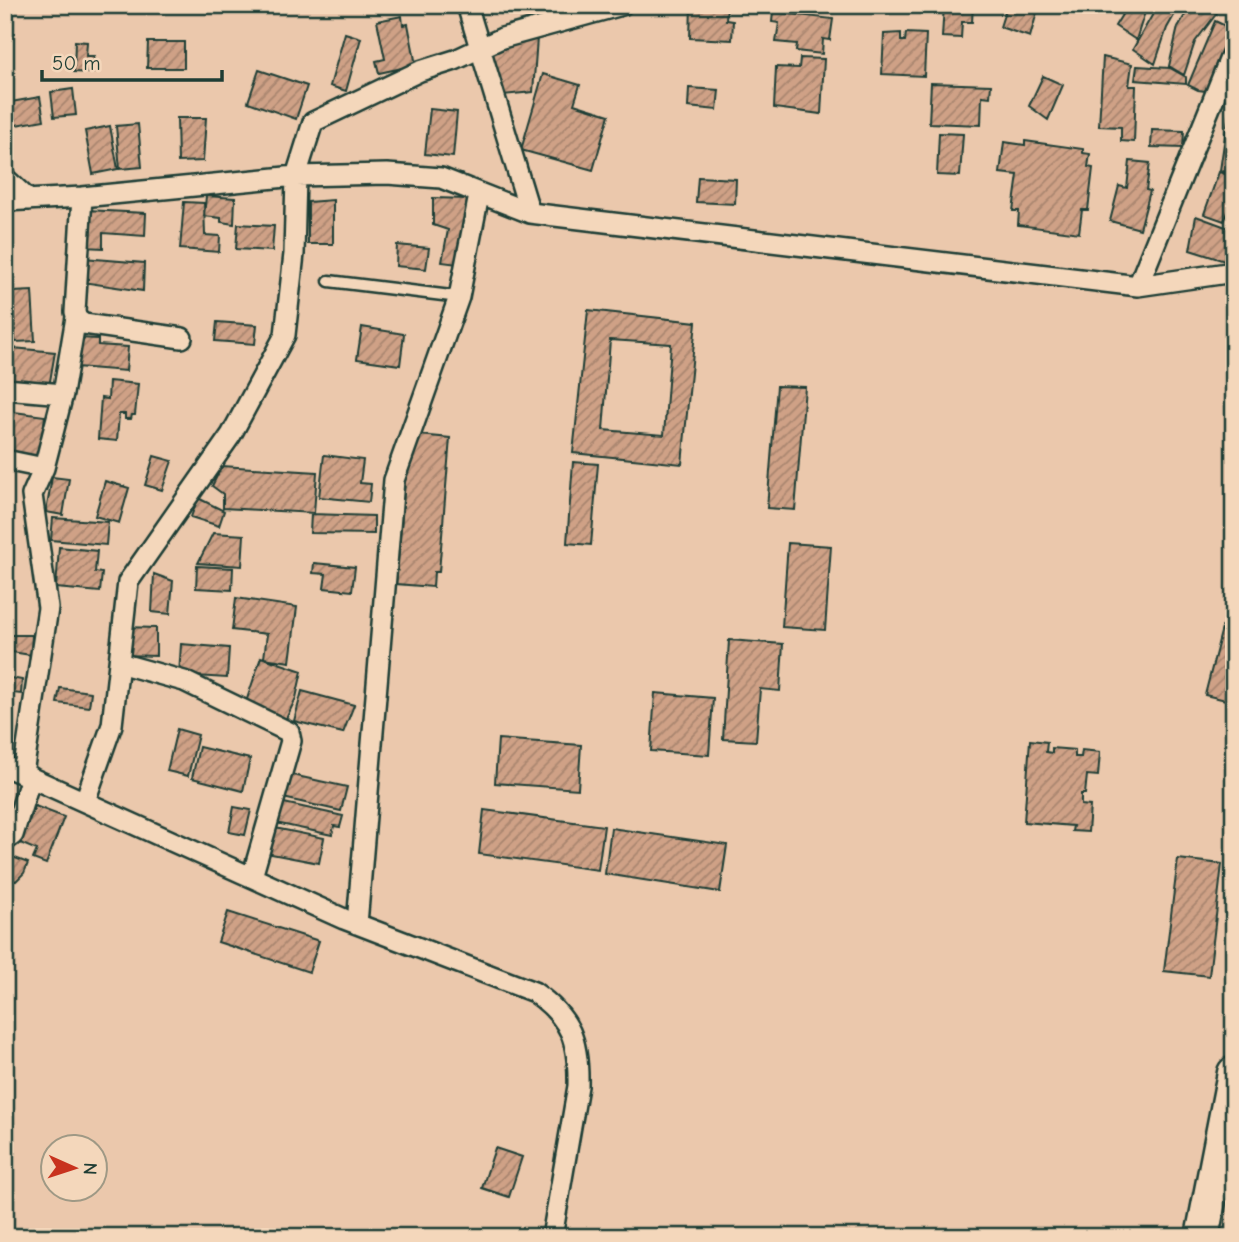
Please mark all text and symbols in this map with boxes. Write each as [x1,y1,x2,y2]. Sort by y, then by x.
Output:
scale bar [42,38,222,82]
text: 50 m [52,51,101,75]
north arrow [38,1134,108,1204]
text: N [79,1162,101,1176]

